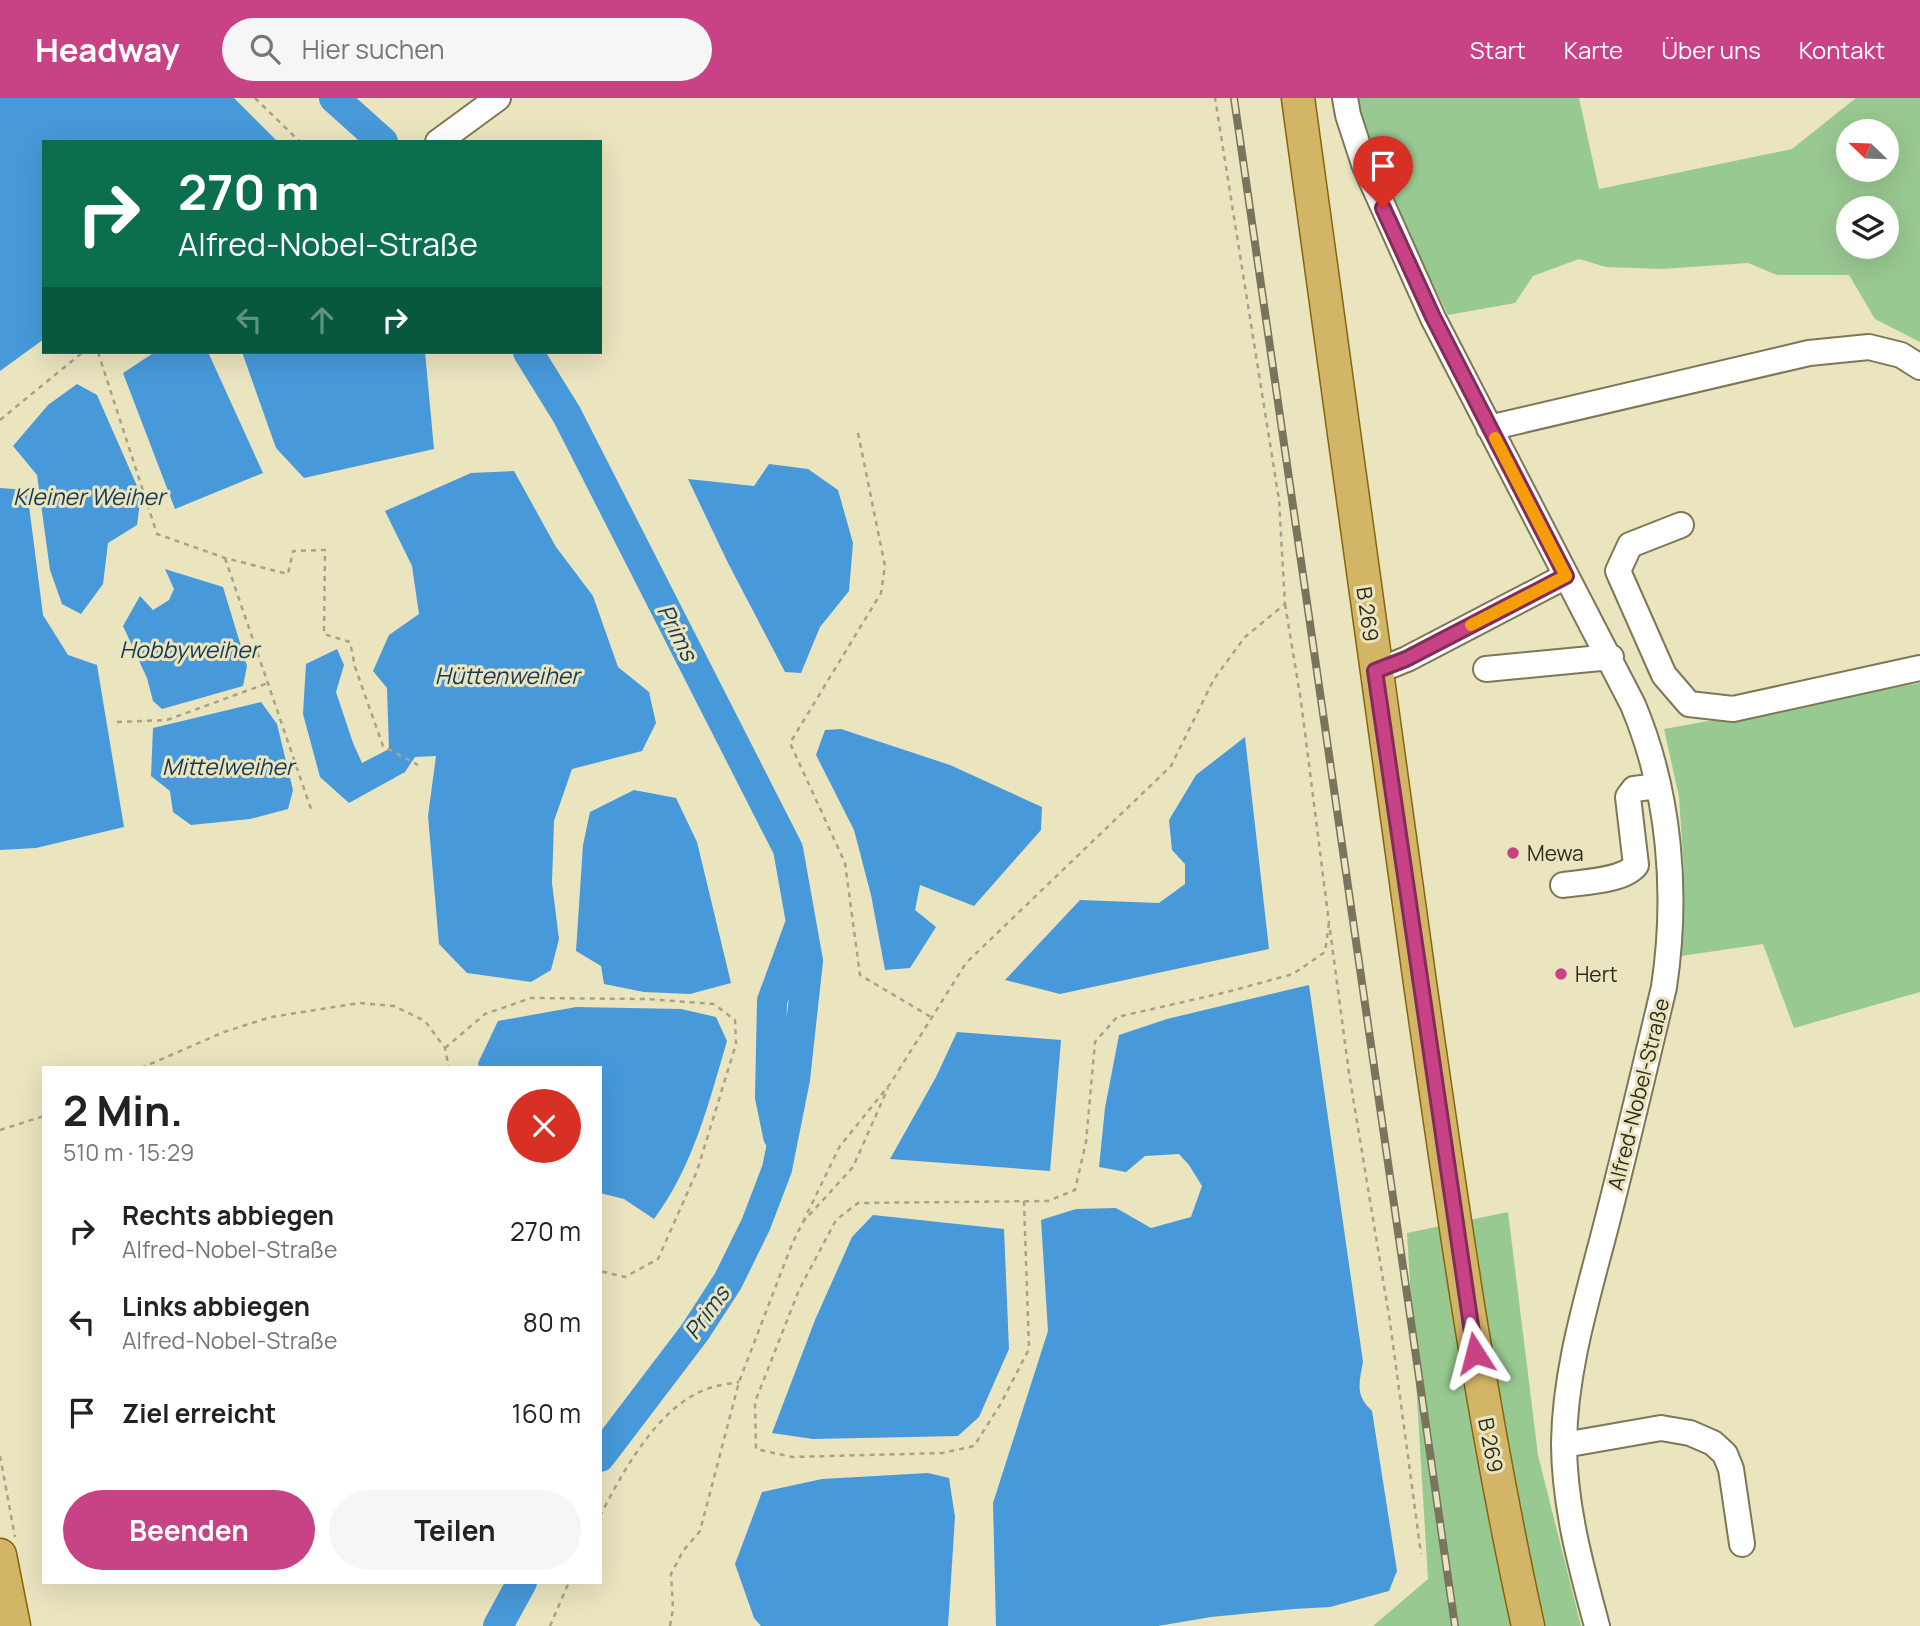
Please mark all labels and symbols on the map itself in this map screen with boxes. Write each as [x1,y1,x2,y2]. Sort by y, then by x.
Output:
north arrow [1836,119,1899,182]
pin [1353,136,1413,208]
water label: Kleiner Weiher [13,480,168,512]
street label: B 269 [1350,585,1386,643]
water label: Prims [650,598,707,667]
water label: Hobbyweiher [119,633,261,665]
water label: Hüttenweiher [435,659,582,691]
water label: Mittelweiher [162,750,297,782]
place label: Mewa [1527,839,1584,867]
marker: Mewa [1505,845,1521,861]
place label: Hert [1575,960,1618,988]
marker: Hert [1553,966,1569,982]
street label: Alfred-Nobel-Straße [1601,995,1675,1193]
water label: Prims [676,1277,737,1345]
position arrow [1438,1316,1512,1390]
street label: B 269 [1472,1415,1510,1475]

